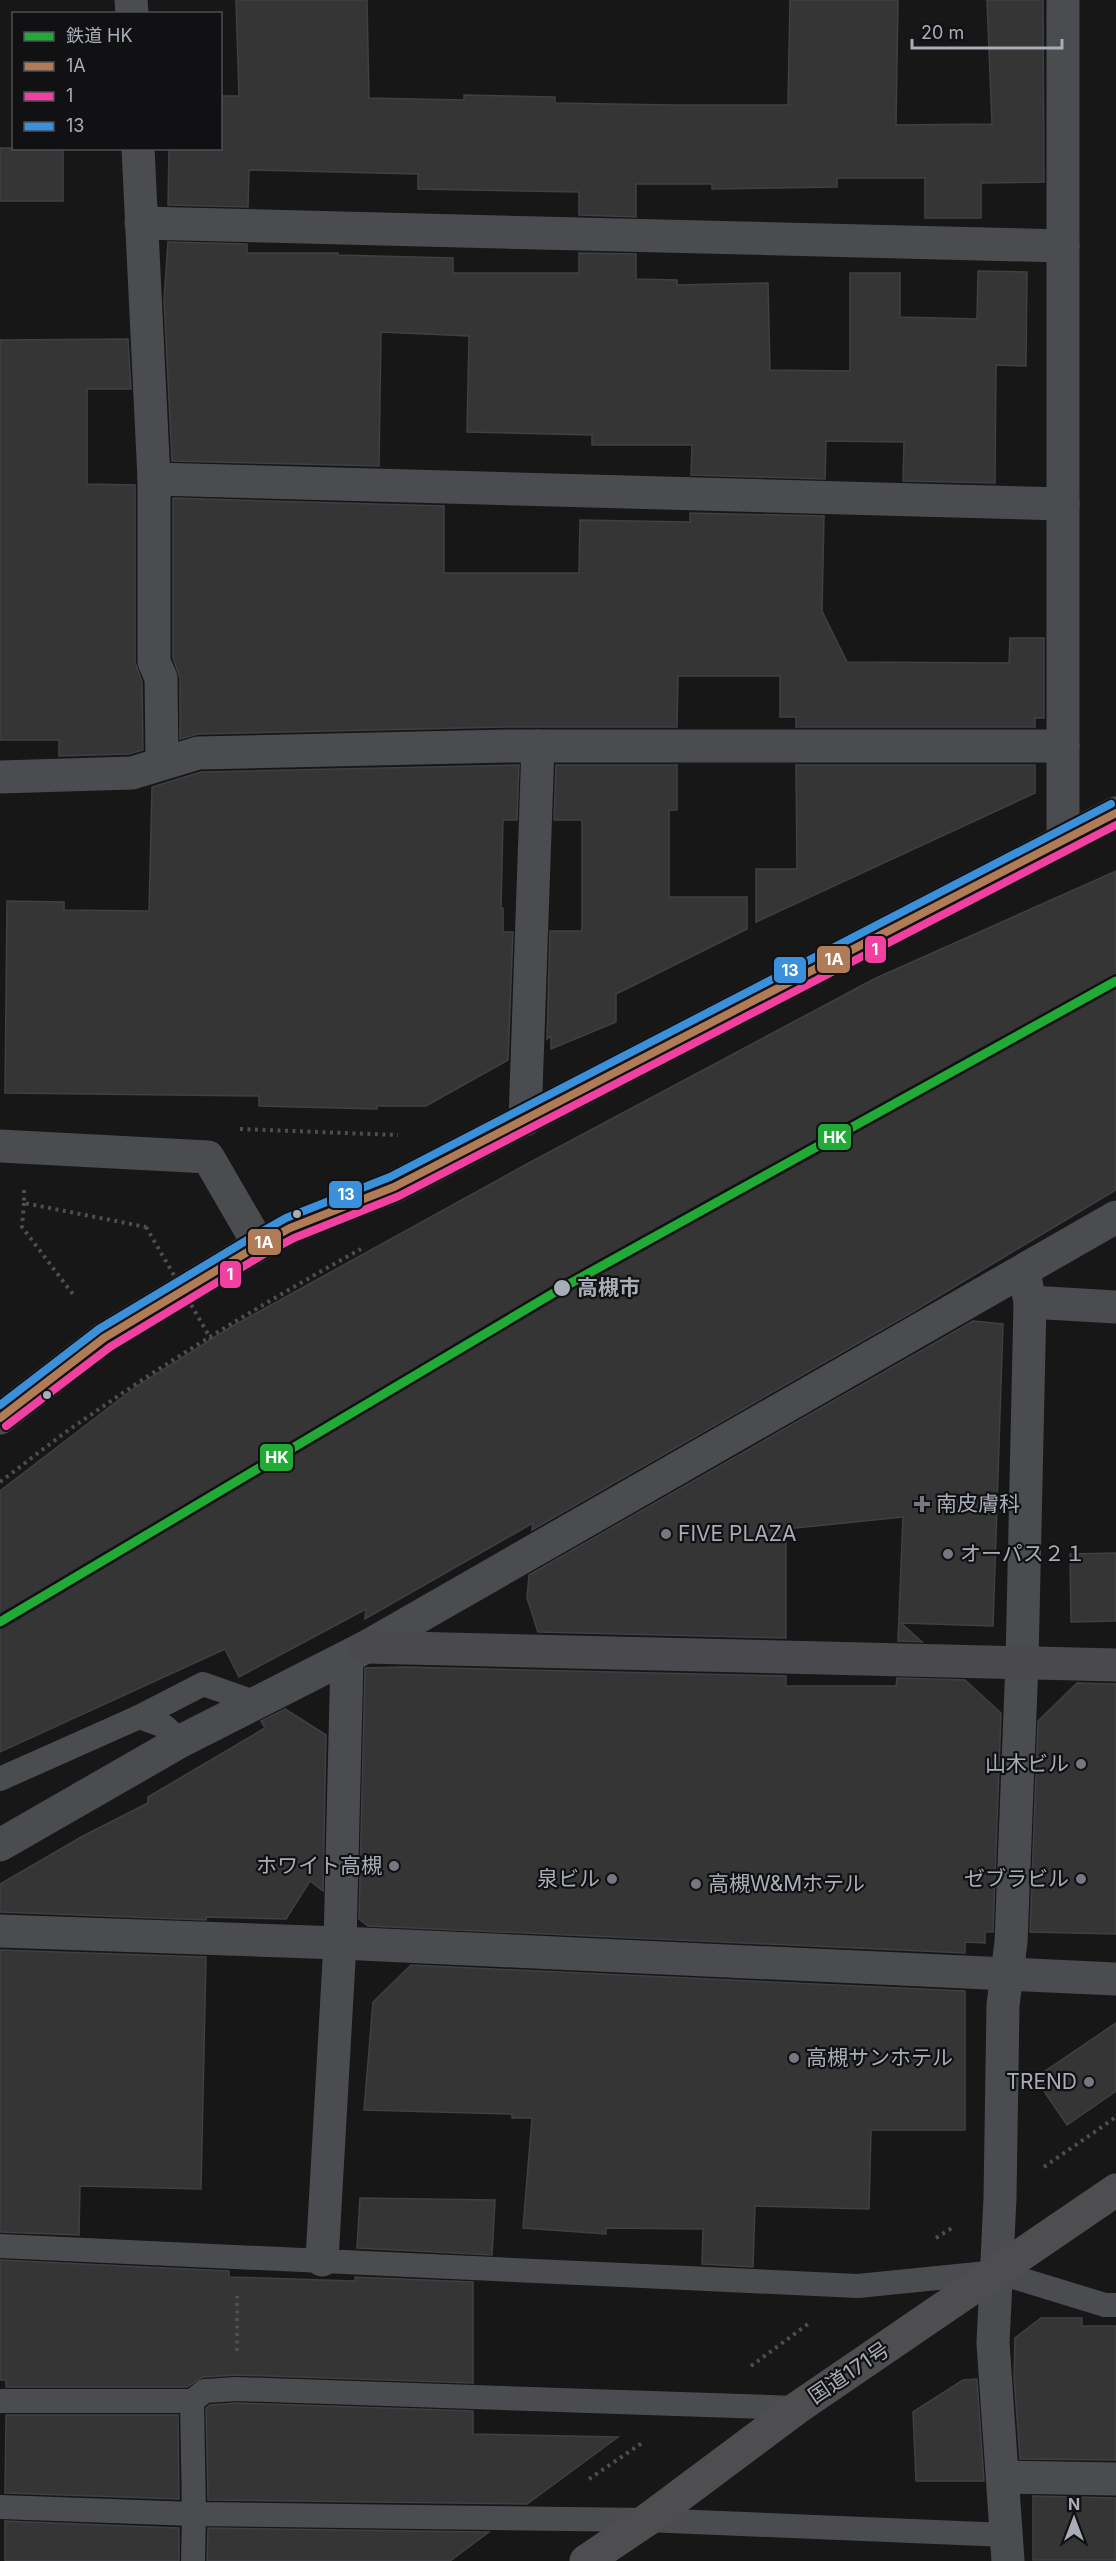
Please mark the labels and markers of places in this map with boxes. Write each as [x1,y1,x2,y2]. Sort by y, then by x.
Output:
unlabelled marker [291,1208,303,1220]
place label: 高槻市 [577,1275,640,1300]
marker: 高槻市 [552,1278,572,1298]
unlabelled marker [41,1389,53,1401]
place label: 南皮膚科 [936,1491,1020,1516]
marker: 南皮膚科 [913,1495,931,1513]
place label: FIVE PLAZA [678,1521,797,1546]
marker: FIVE PLAZA [659,1527,673,1541]
place label: オーパス２１ [960,1541,1086,1566]
marker: オーパス２１ [941,1547,955,1561]
place label: 山木ビル [985,1751,1069,1776]
marker: 山木ビル [1074,1757,1088,1771]
place label: ホワイト高槻 [256,1853,382,1878]
marker: ホワイト高槻 [387,1859,401,1873]
place label: 泉ビル [537,1866,600,1891]
place label: ゼブラビル [964,1866,1069,1891]
place label: 高槻W&Mホテル [708,1871,865,1896]
marker: 泉ビル [605,1872,619,1886]
marker: ゼブラビル [1074,1872,1088,1886]
marker: 高槻W&Mホテル [689,1877,703,1891]
place label: 高槻サンホテル [806,2045,953,2070]
marker: 高槻サンホテル [787,2051,801,2065]
place label: TREND [1006,2069,1077,2094]
marker: TREND [1082,2075,1096,2089]

